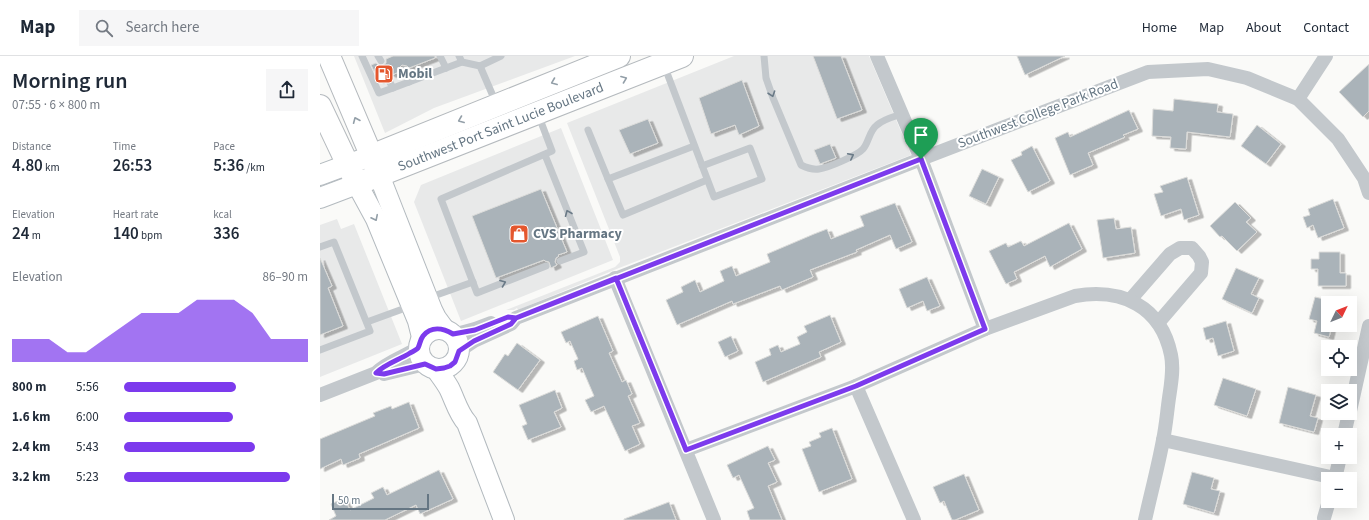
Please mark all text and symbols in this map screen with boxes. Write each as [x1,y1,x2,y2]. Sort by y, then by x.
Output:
search box [79,10,359,46]
text: Map [20,14,55,41]
icon: search [93,17,115,39]
text: Search here [125,17,199,38]
text: Home [1142,18,1177,38]
text: Map [1199,18,1224,38]
text: About [1246,18,1281,38]
text: Contact [1303,18,1349,38]
fuel station icon: Mobil [373,63,395,85]
place label: Mobil [398,64,432,84]
text: Morning run [12,65,128,97]
button: share [266,69,308,111]
street label: Southwest College Park Road [955,74,1121,154]
one-way arrow [620,75,627,83]
one-way arrow [551,77,558,85]
street label: Southwest Port Saint Lucie Boulevard [395,78,607,177]
one-way arrow [767,90,775,97]
text: 07:55 · 6 × 800 m [12,96,100,114]
one-way arrow [457,115,464,123]
one-way arrow [353,116,361,124]
pin [904,118,938,159]
icon: arrive [910,124,932,146]
text: Distance [12,139,51,154]
text: Time [113,139,136,154]
text: Pace [213,139,235,154]
text: 4.80 [12,154,43,178]
text: 26:53 [113,154,152,178]
text: 5:36 [213,154,244,178]
one-way arrow [847,154,854,161]
text: km [43,160,60,175]
text: /km [244,160,265,175]
text: Elevation [12,207,55,222]
text: Heart rate [113,207,158,222]
text: kcal [213,207,232,222]
one-way arrow [565,209,573,216]
one-way arrow [370,214,378,221]
text: 24 [12,222,29,246]
text: 140 [113,222,139,246]
text: 336 [213,222,240,246]
shop icon: CVS Pharmacy [508,223,530,245]
place label: CVS Pharmacy [533,224,623,244]
text: m [29,228,41,243]
text: bpm [139,228,162,243]
text: Elevation [12,268,63,286]
text: 86–90 m [263,268,308,286]
one-way arrow [499,279,506,287]
north arrow [1321,296,1357,332]
map controls [1321,296,1357,508]
button: locate [1321,340,1357,376]
text: 800 m [12,378,46,396]
text: 5:56 [76,378,99,396]
button: layers [1321,384,1357,420]
text: 1.6 km [12,408,51,426]
text: 6:00 [76,408,99,426]
button: + [1321,428,1357,464]
text: 2.4 km [12,438,51,456]
text: 5:43 [76,438,99,456]
text: 3.2 km [12,468,51,486]
text: 5:23 [76,468,99,486]
button: − [1321,472,1357,508]
scale bar [332,492,429,511]
text: 50 m [338,493,360,508]

